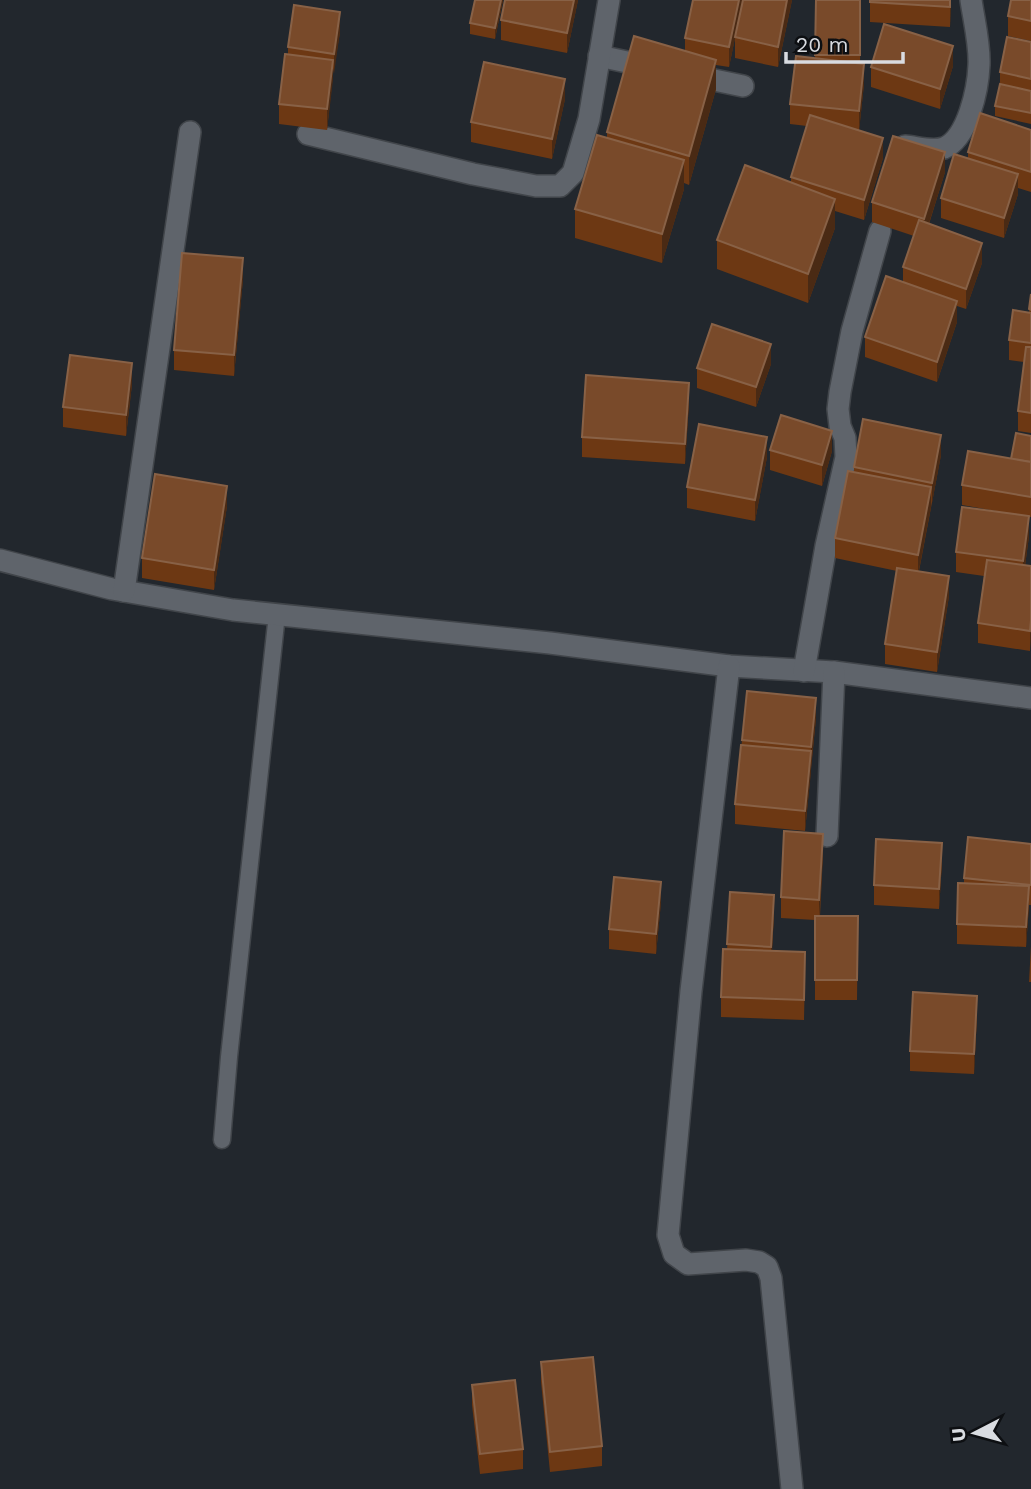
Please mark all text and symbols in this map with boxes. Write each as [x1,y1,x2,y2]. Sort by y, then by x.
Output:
scale bar [786,21,903,65]
text: 20 m [796,32,848,57]
north arrow [940,1398,1010,1468]
text: U [946,1427,971,1443]

